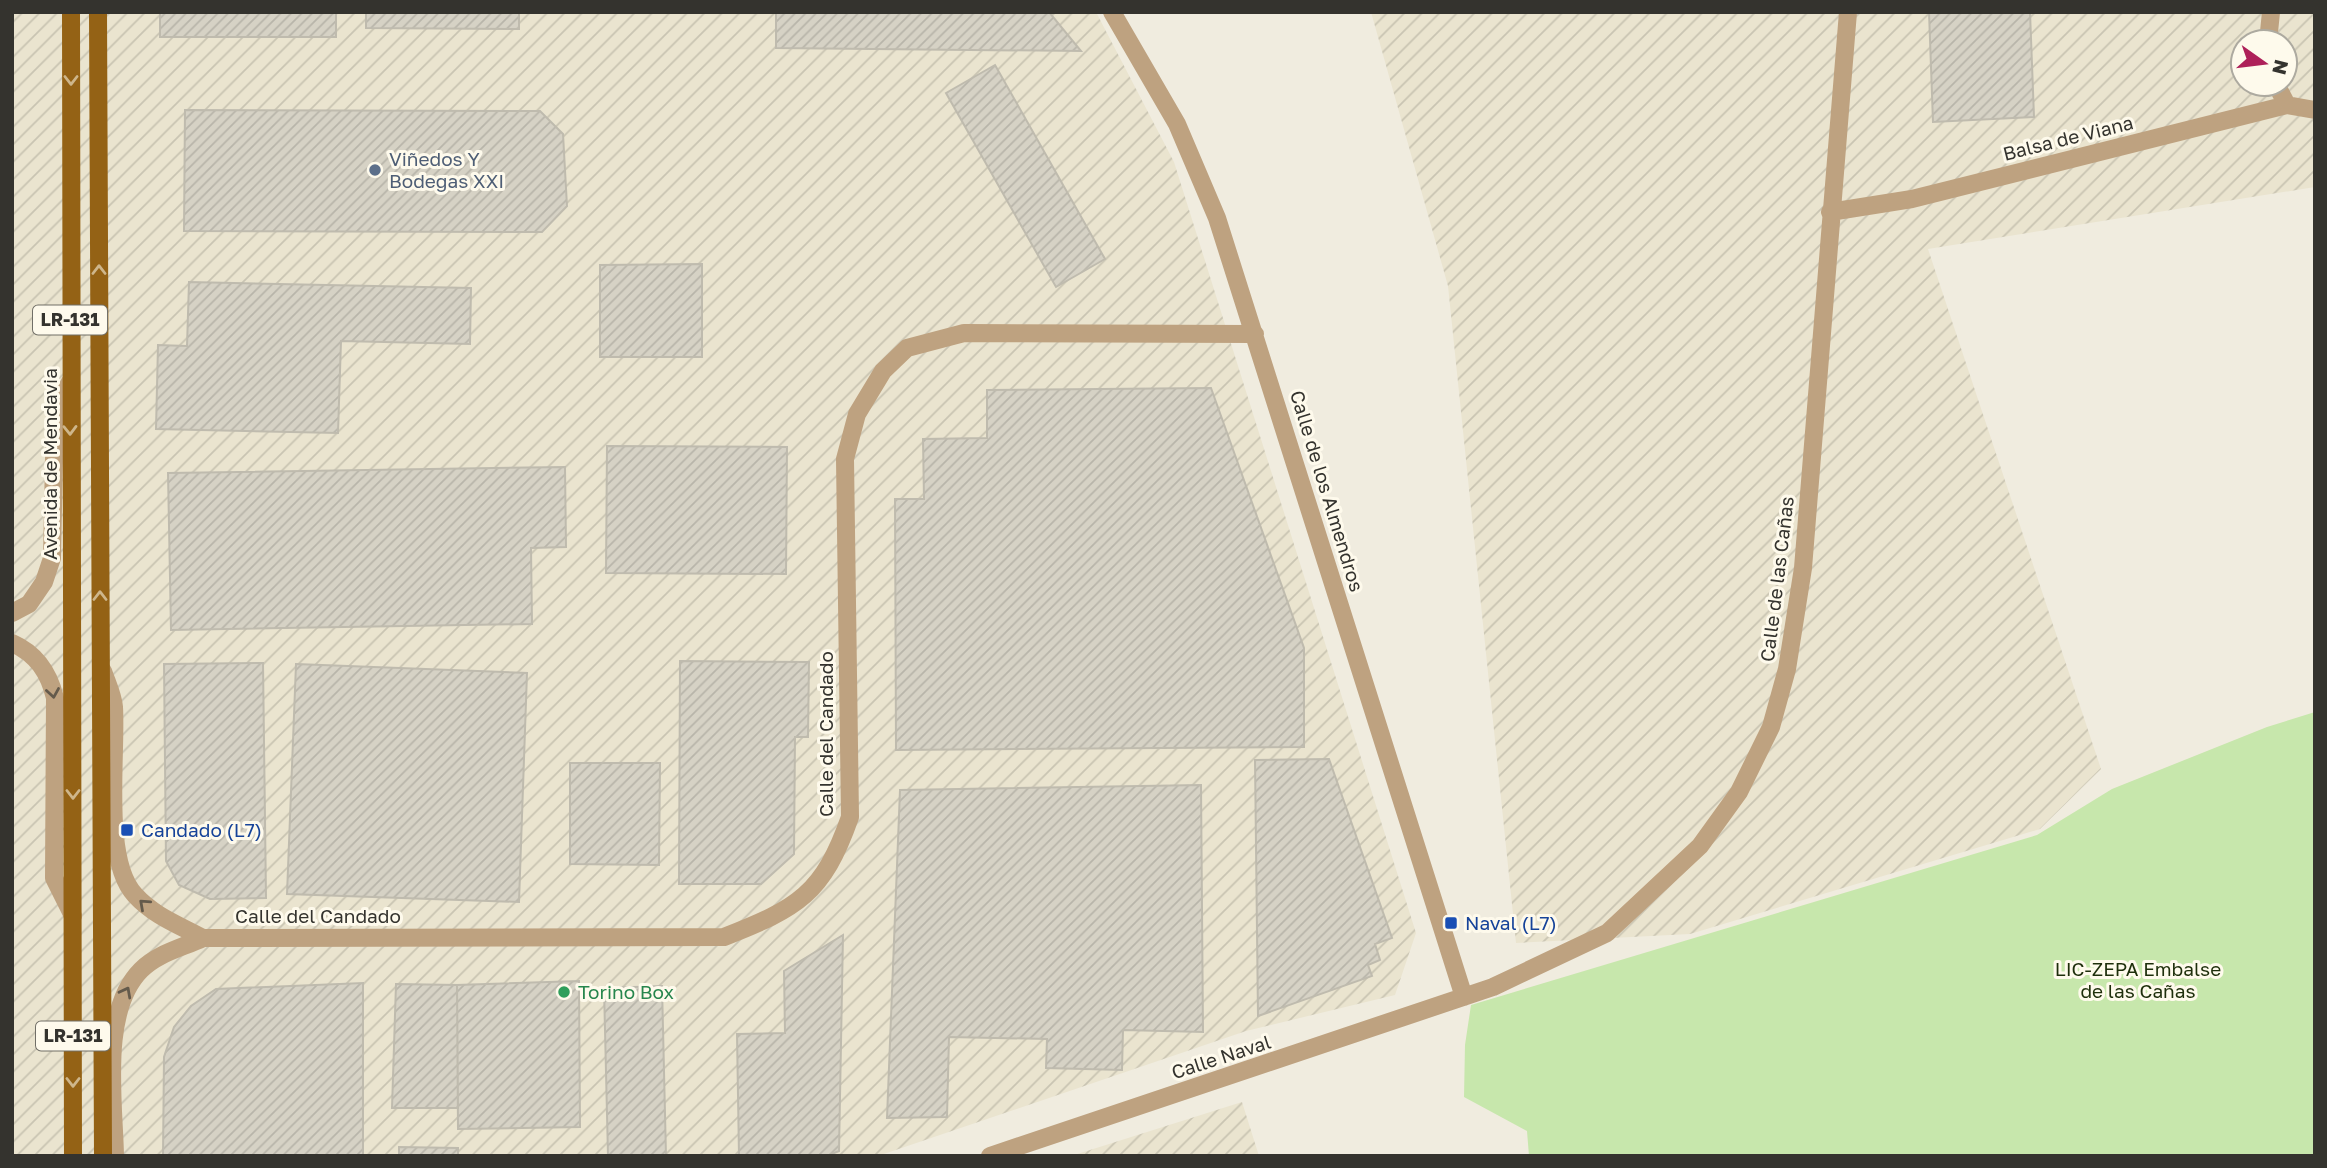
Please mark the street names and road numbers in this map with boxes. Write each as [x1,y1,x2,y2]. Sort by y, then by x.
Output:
street label: Balsa de Viana [2000,110,2135,165]
road number: LR-131 [33,306,107,334]
street label: Avenida de Mendavia [38,368,61,560]
street label: Calle de los Almendros [1286,387,1369,594]
street label: Calle de las Cañas [1755,495,1798,663]
street label: Calle del Candado [814,651,837,817]
street label: Calle del Candado [235,904,401,927]
road number: LR-131 [36,1021,110,1050]
street label: Calle Naval [1168,1030,1273,1083]

